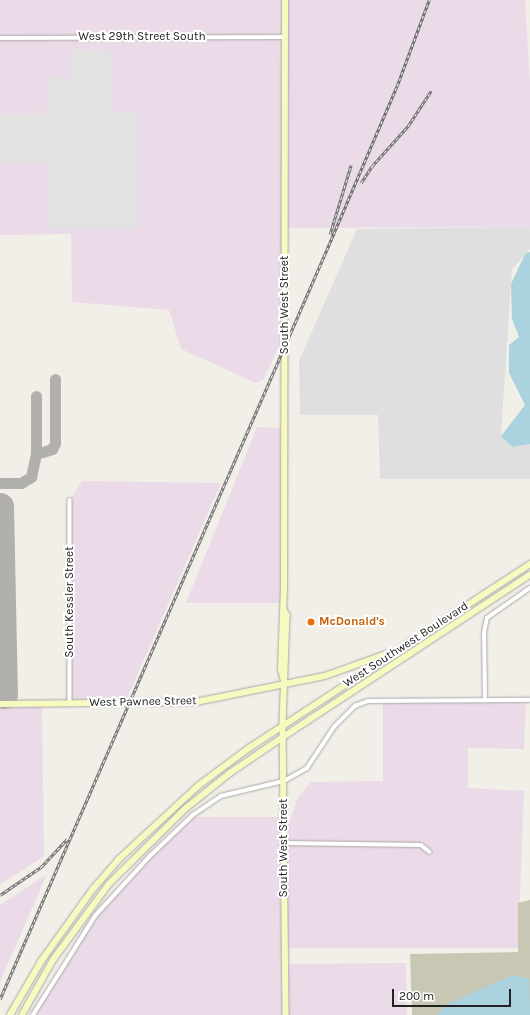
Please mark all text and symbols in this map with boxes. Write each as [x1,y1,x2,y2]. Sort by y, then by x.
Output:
street label: West 29th Street South [78,30,206,44]
street label: South West Street [278,256,292,354]
street label: South Kessler Street [63,546,77,658]
street label: West Southwest Boulevard [341,599,471,691]
place label: McDonald's [319,615,385,629]
marker: McDonald's [306,617,316,627]
street label: West Pawnee Street [89,694,197,710]
street label: South West Street [277,799,291,897]
scale bar [394,981,513,1007]
text: 200 m [399,989,434,1003]

